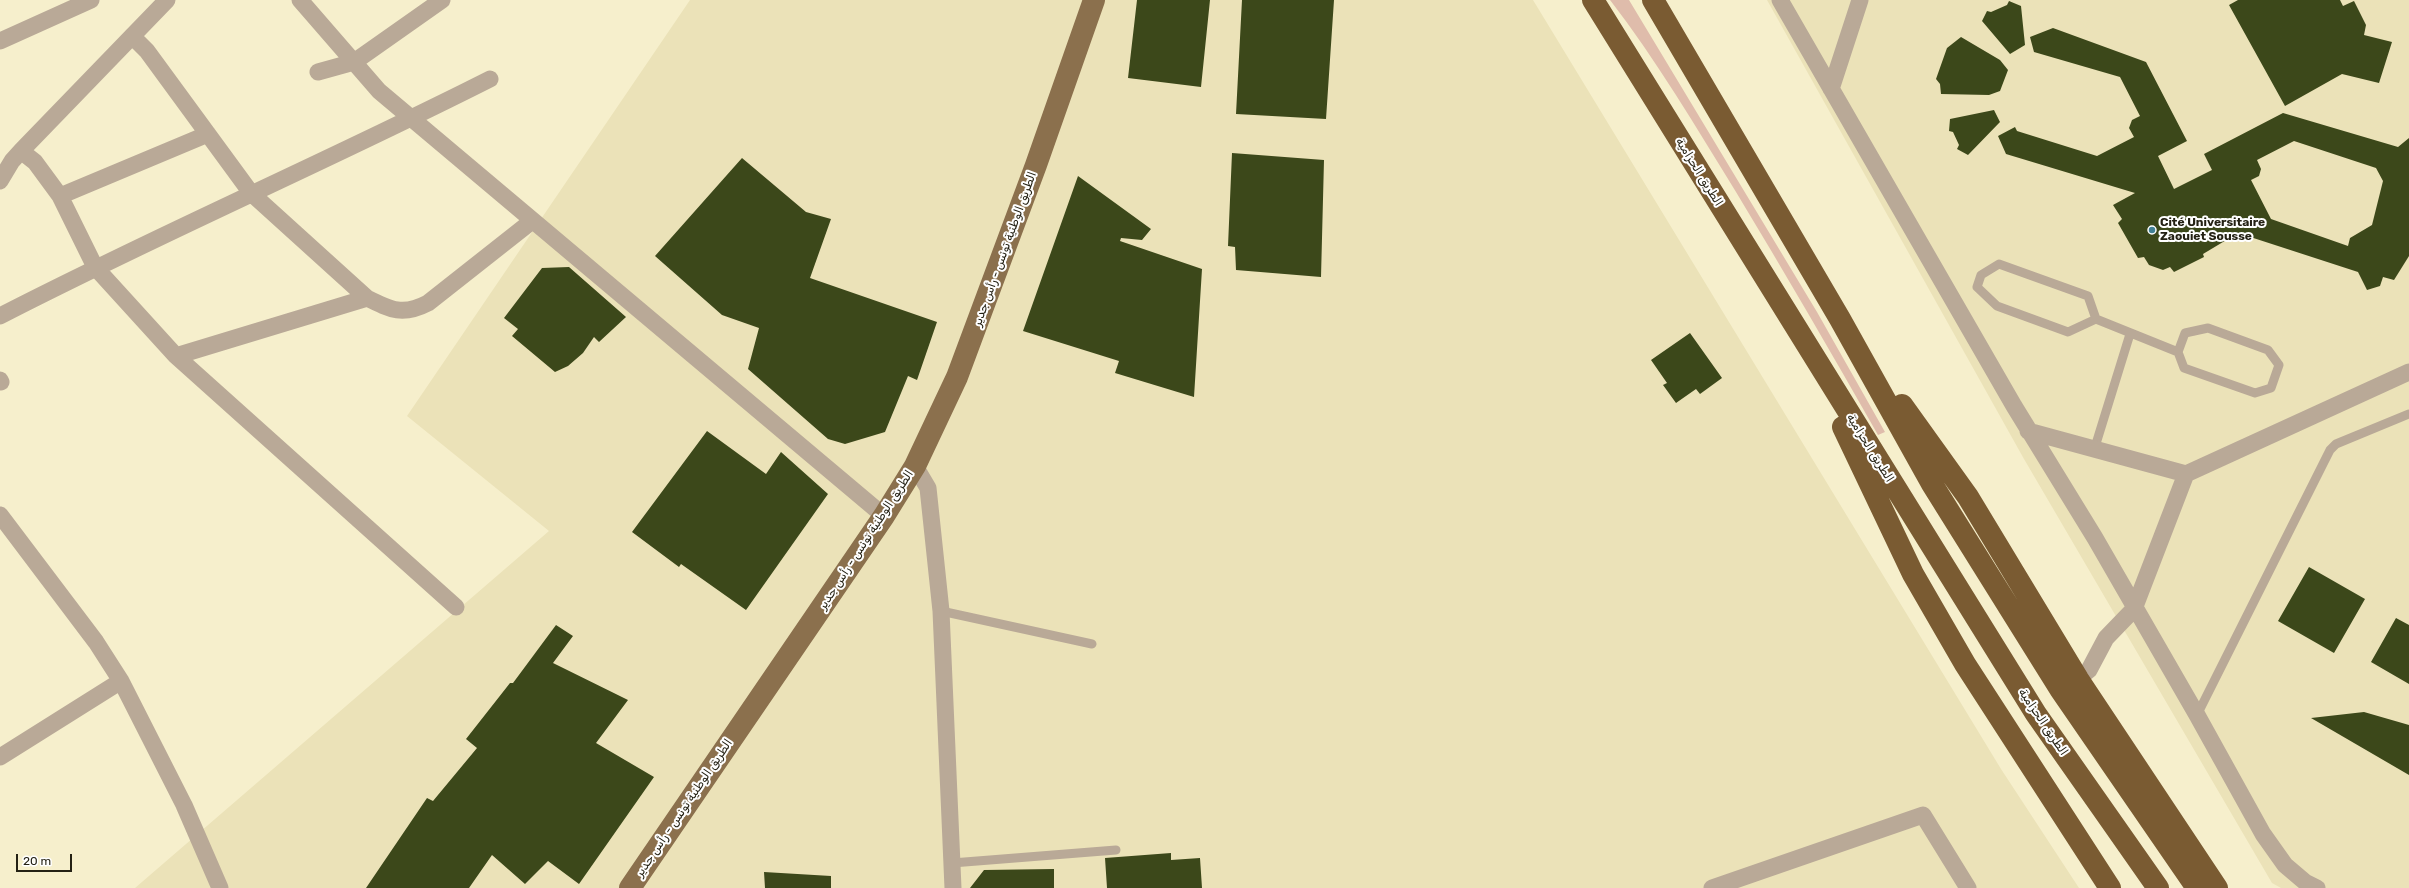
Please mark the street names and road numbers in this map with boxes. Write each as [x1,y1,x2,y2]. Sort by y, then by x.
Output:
street label: الطريق الحزامية [1672,135,1726,209]
street label: الطريق الوطنية تونس - رأس جدير [970,170,1040,328]
street label: الطريق الحزامية [1843,411,1897,485]
street label: الطريق الوطنية تونس - رأس جدير [816,468,916,612]
street label: الطريق الحزامية [2015,686,2071,758]
street label: الطريق الوطنية تونس - رأس جدير [632,736,736,880]

